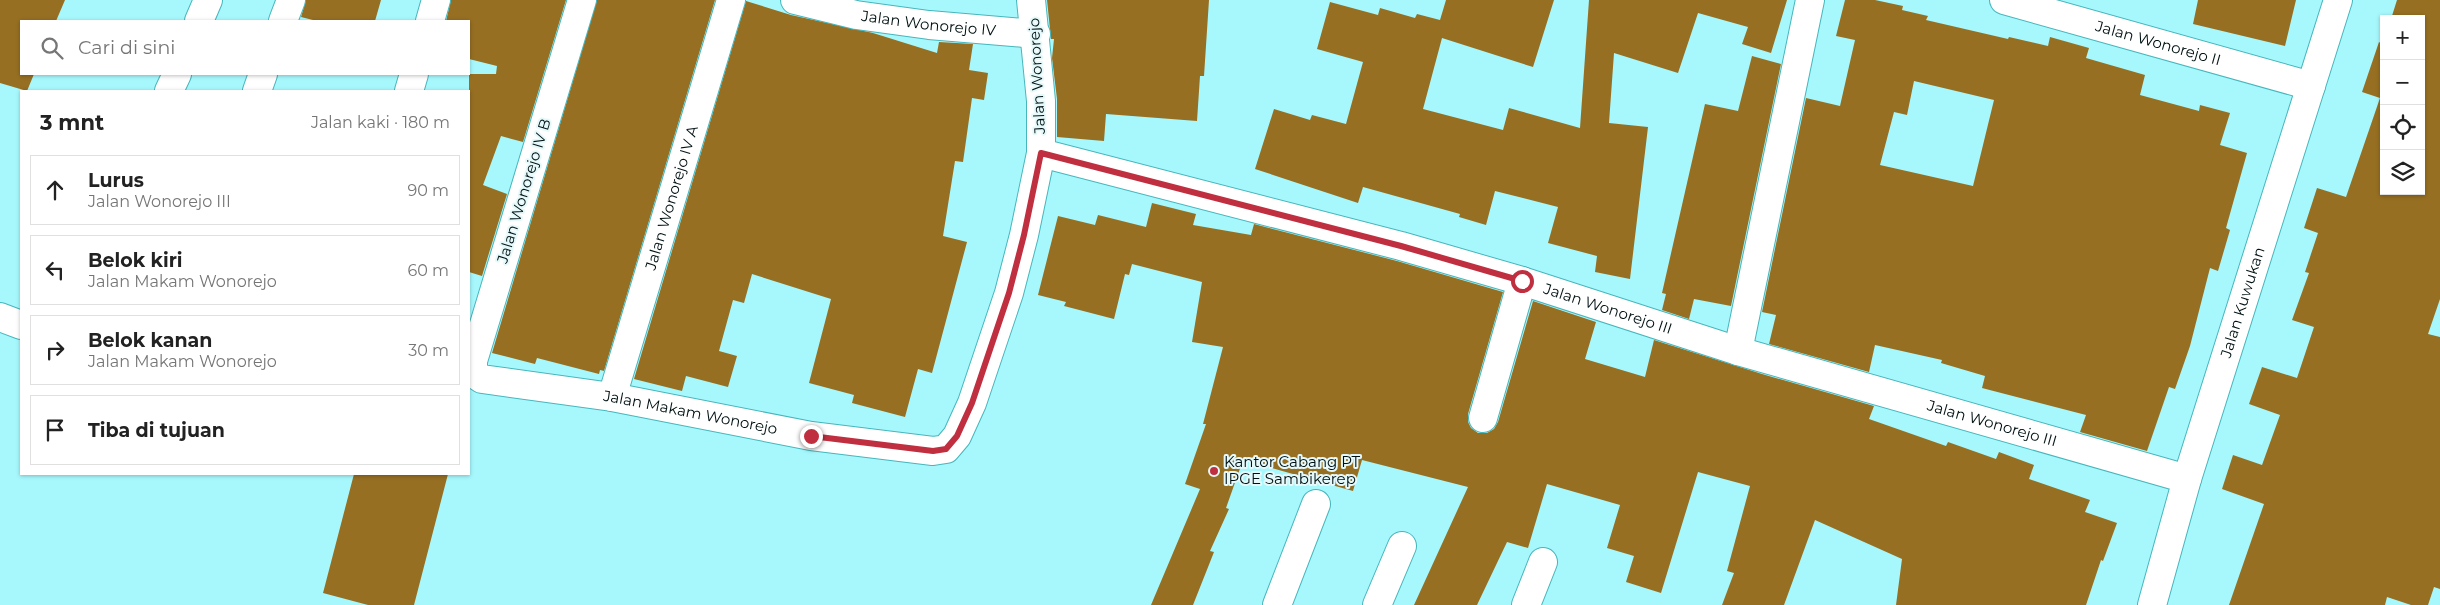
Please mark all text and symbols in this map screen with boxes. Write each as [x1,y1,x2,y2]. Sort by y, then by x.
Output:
street label: Jalan Wonorejo IV [859,6,997,40]
map controls [2380,15,2425,195]
button: + [2380,15,2425,60]
street label: Jalan Wonorejo II [2092,16,2223,69]
street label: Jalan Wonorejo [1024,17,1049,136]
search box [20,20,470,75]
icon: search [38,34,66,62]
text: Cari di sini [78,36,175,59]
button: − [2380,60,2425,105]
button: locate [2380,105,2425,150]
text: 3 mnt [40,110,104,135]
text: Jalan kaki · 180 m [311,113,450,132]
street label: Jalan Wonorejo IV B [492,116,555,266]
street label: Jalan Wonorejo IV A [640,123,702,273]
button: layers [2380,150,2425,195]
text: Lurus [88,169,144,192]
icon: ahead [41,176,69,204]
text: 90 m [407,181,449,200]
text: Jalan Wonorejo III [88,192,231,211]
street label: Jalan Kuwukan [2216,245,2269,361]
text: Belok kiri [88,249,183,272]
icon: left [41,256,69,284]
text: 60 m [407,261,449,280]
route start [1511,270,1534,293]
text: Jalan Makam Wonorejo [88,272,277,291]
street label: Jalan Wonorejo III [1540,278,1675,338]
text: Belok kanan [88,329,212,352]
icon: right [41,336,69,364]
text: 30 m [408,341,449,360]
text: Jalan Makam Wonorejo [88,352,277,371]
street label: Jalan Makam Wonorejo [601,386,779,438]
street label: Jalan Wonorejo III [1924,395,2059,450]
icon: arrive [41,416,69,444]
text: Tiba di tujuan [88,419,225,442]
route end [800,425,823,448]
place label: Kantor Cabang PT IPGE Sambikerep [1224,452,1360,488]
marker: Kantor Cabang PT IPGE Sambikerep [1208,465,1220,477]

